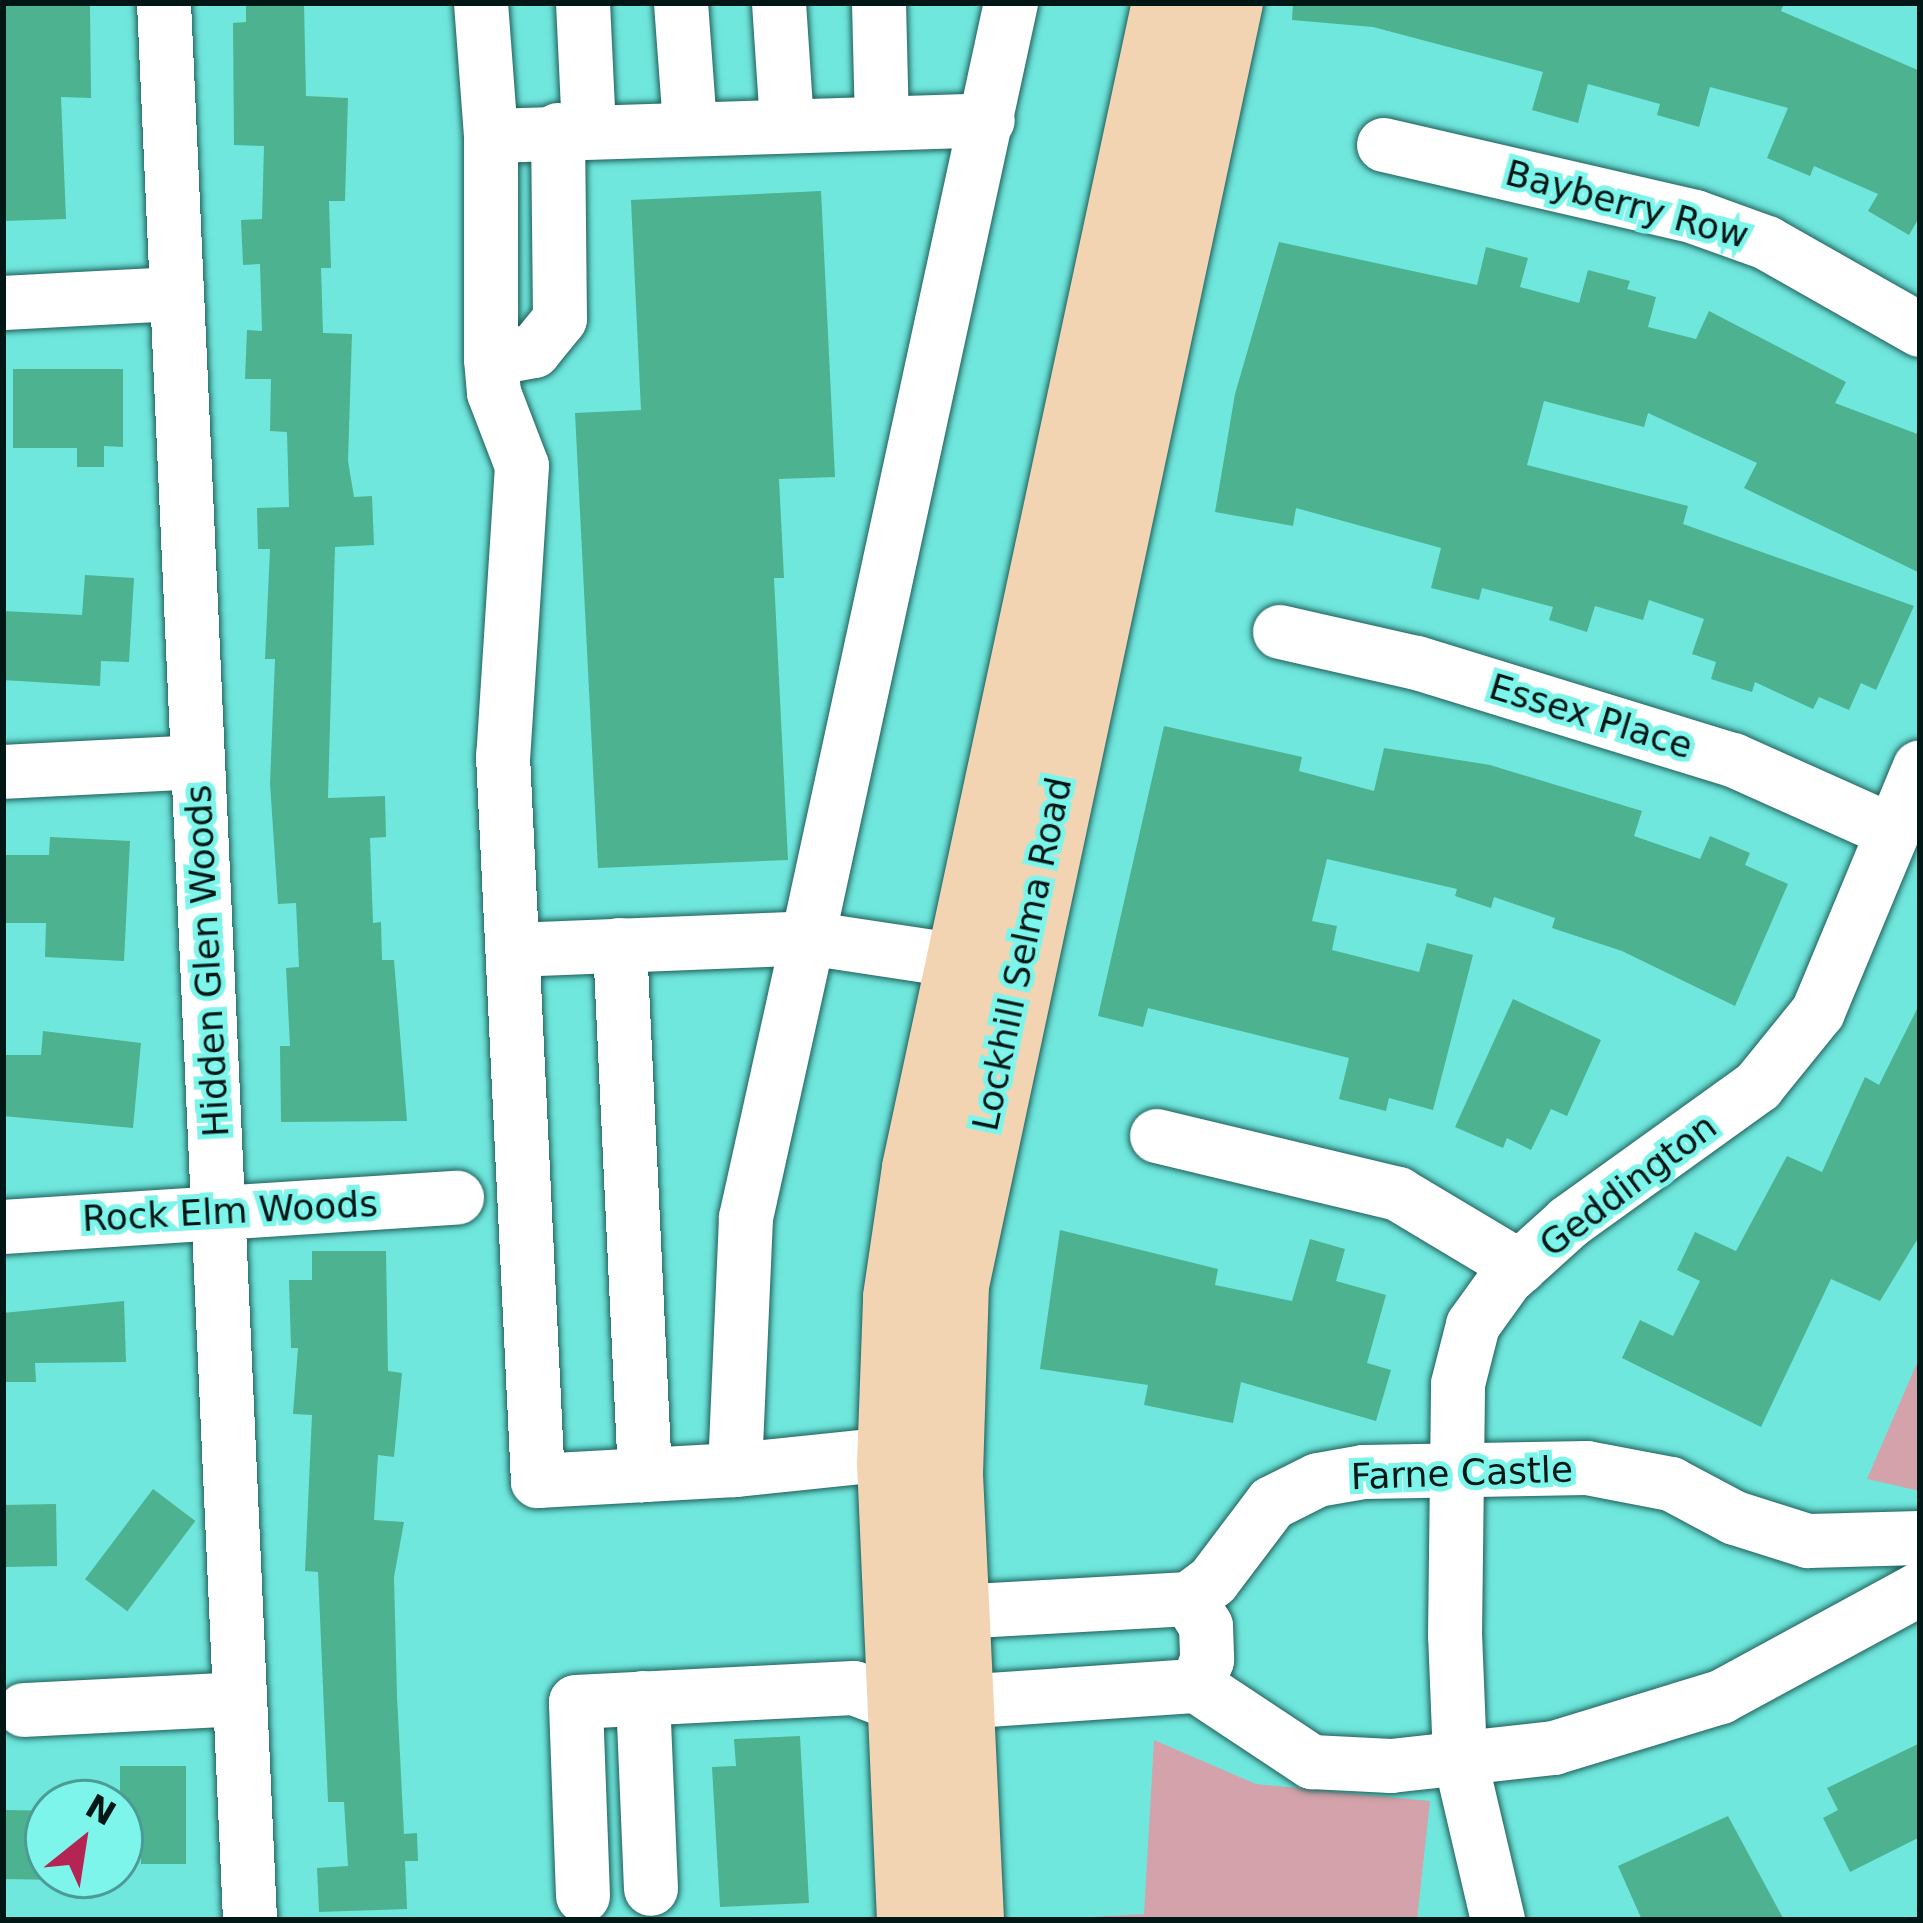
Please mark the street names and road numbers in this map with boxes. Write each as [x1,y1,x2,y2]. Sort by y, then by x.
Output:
street label: Bayberry Row [1501,151,1753,257]
street label: Essex Place [1484,665,1698,767]
street label: Lockhill Selma Road [963,773,1081,1135]
street label: Hidden Glen Woods [176,784,238,1138]
street label: Geddington [1531,1104,1725,1266]
street label: Rock Elm Woods [81,1182,379,1240]
street label: Farne Castle [1350,1448,1574,1498]

